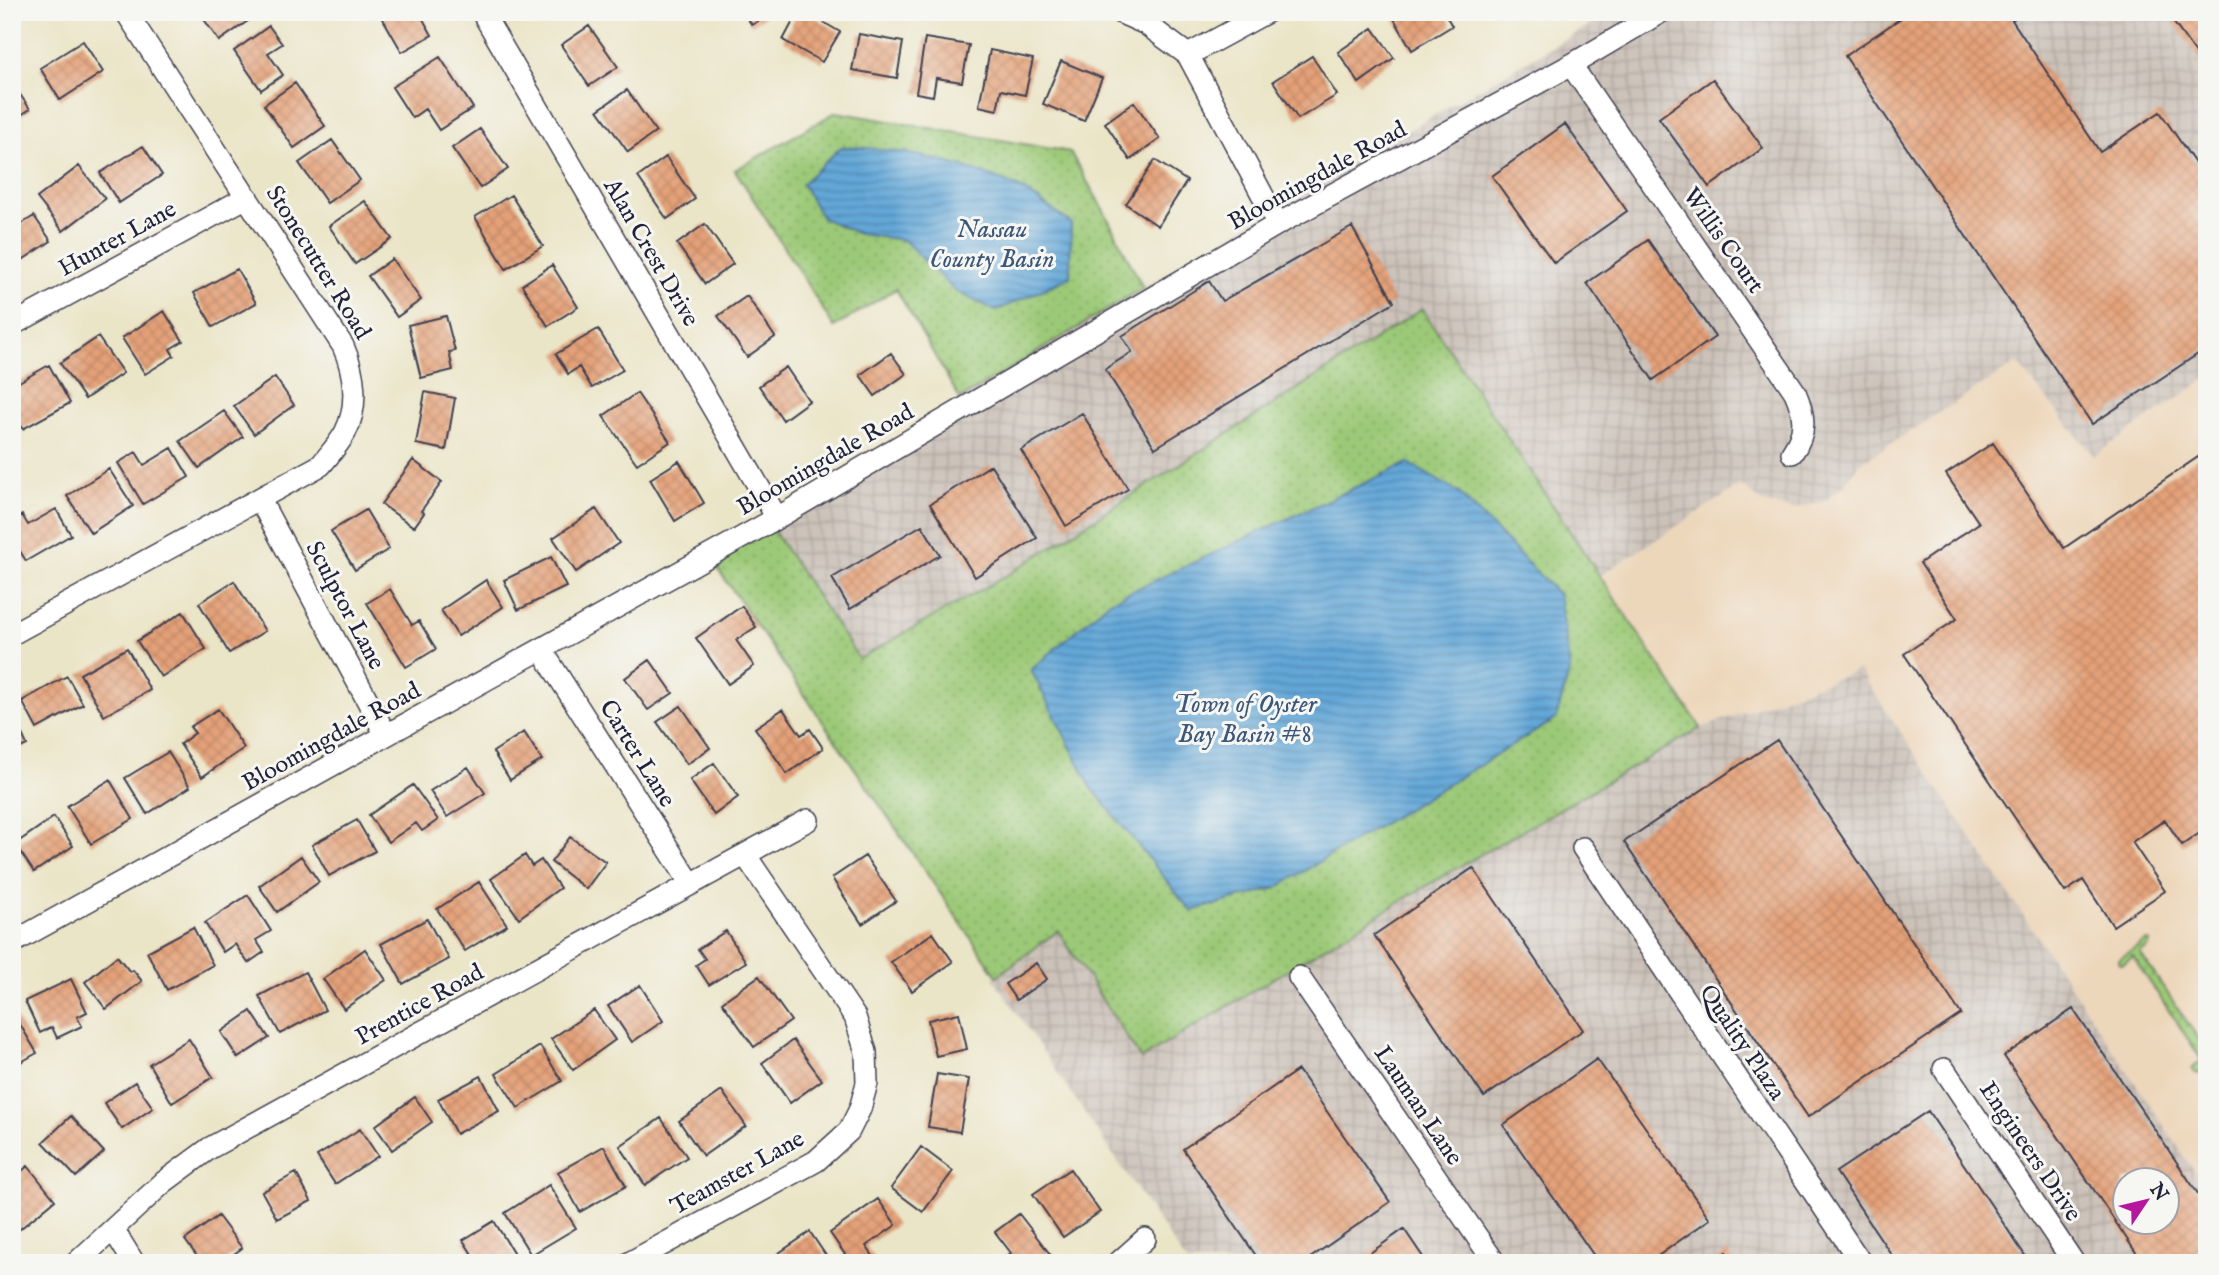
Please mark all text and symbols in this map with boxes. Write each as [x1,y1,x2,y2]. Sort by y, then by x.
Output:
street label: Bloomingdale Road [1223,114,1412,238]
street label: Alan Crest Drive [595,172,706,332]
street label: Stonecutter Road [258,180,378,346]
street label: Willis Court [1675,182,1770,300]
street label: Hunter Lane [53,194,182,284]
water label: Nassau County Basin [930,213,1055,276]
street label: Bloomingdale Road [732,397,920,523]
street label: Sculptor Lane [298,536,391,675]
street label: Bloomingdale Road [237,675,426,799]
water label: Town of Oyster Bay Basin #8 [1173,688,1318,751]
street label: Carter Lane [592,694,682,813]
street label: Prentice Road [350,957,489,1053]
street label: Quality Plaza [1692,979,1792,1107]
street label: Lauman Lane [1366,1040,1469,1172]
street label: Engineers Drive [1972,1076,2088,1228]
street label: Teamster Lane [665,1124,810,1223]
north arrow [2110,1166,2180,1236]
text: N [2143,1178,2173,1206]

